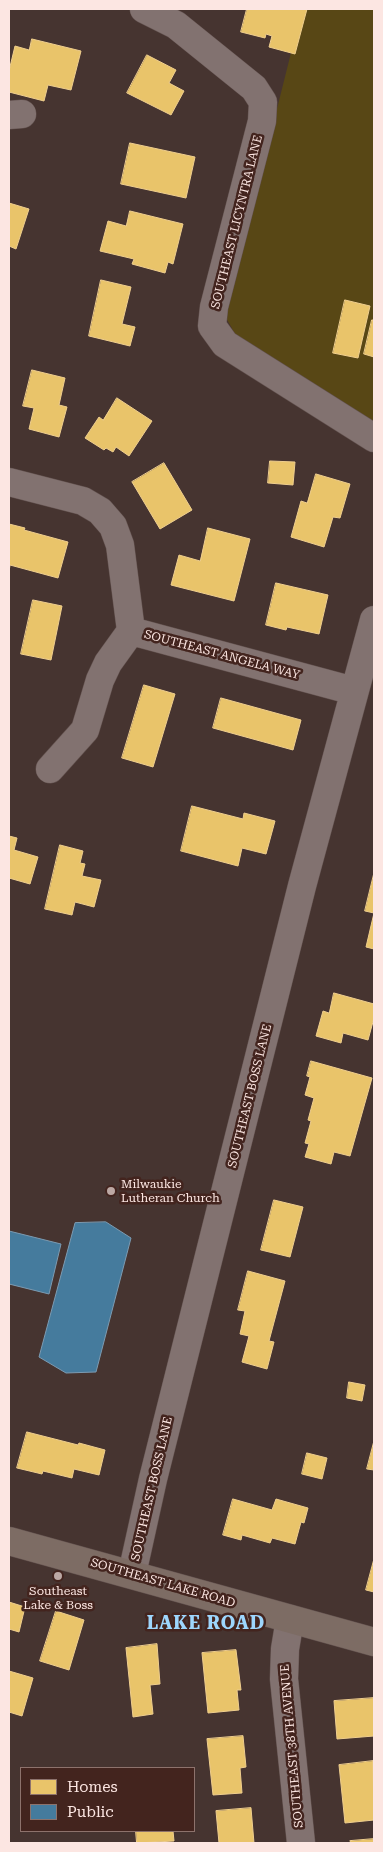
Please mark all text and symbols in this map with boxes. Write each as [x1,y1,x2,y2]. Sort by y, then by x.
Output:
street label: SOUTHEAST LICYNTRA LANE [208,134,266,310]
street label: SOUTHEAST ANGELA WAY [143,627,301,683]
street label: SOUTHEAST BOSS LANE [225,1023,275,1169]
place label: Milwaukie Lutheran Church [121,1177,220,1205]
marker: Milwaukie Lutheran Church [105,1185,117,1197]
street label: SOUTHEAST BOSS LANE [128,1415,176,1563]
street label: SOUTHEAST LAKE ROAD [89,1555,237,1611]
marker: Southeast Lake & Boss [52,1570,64,1582]
place label: Southeast Lake & Boss [23,1584,93,1612]
district label: LAKE ROAD [146,1613,266,1635]
street label: SOUTHEAST 38TH AVENUE [278,1663,306,1829]
legend [20,1767,195,1832]
text: Homes [67,1778,118,1796]
text: Public [67,1803,114,1821]

